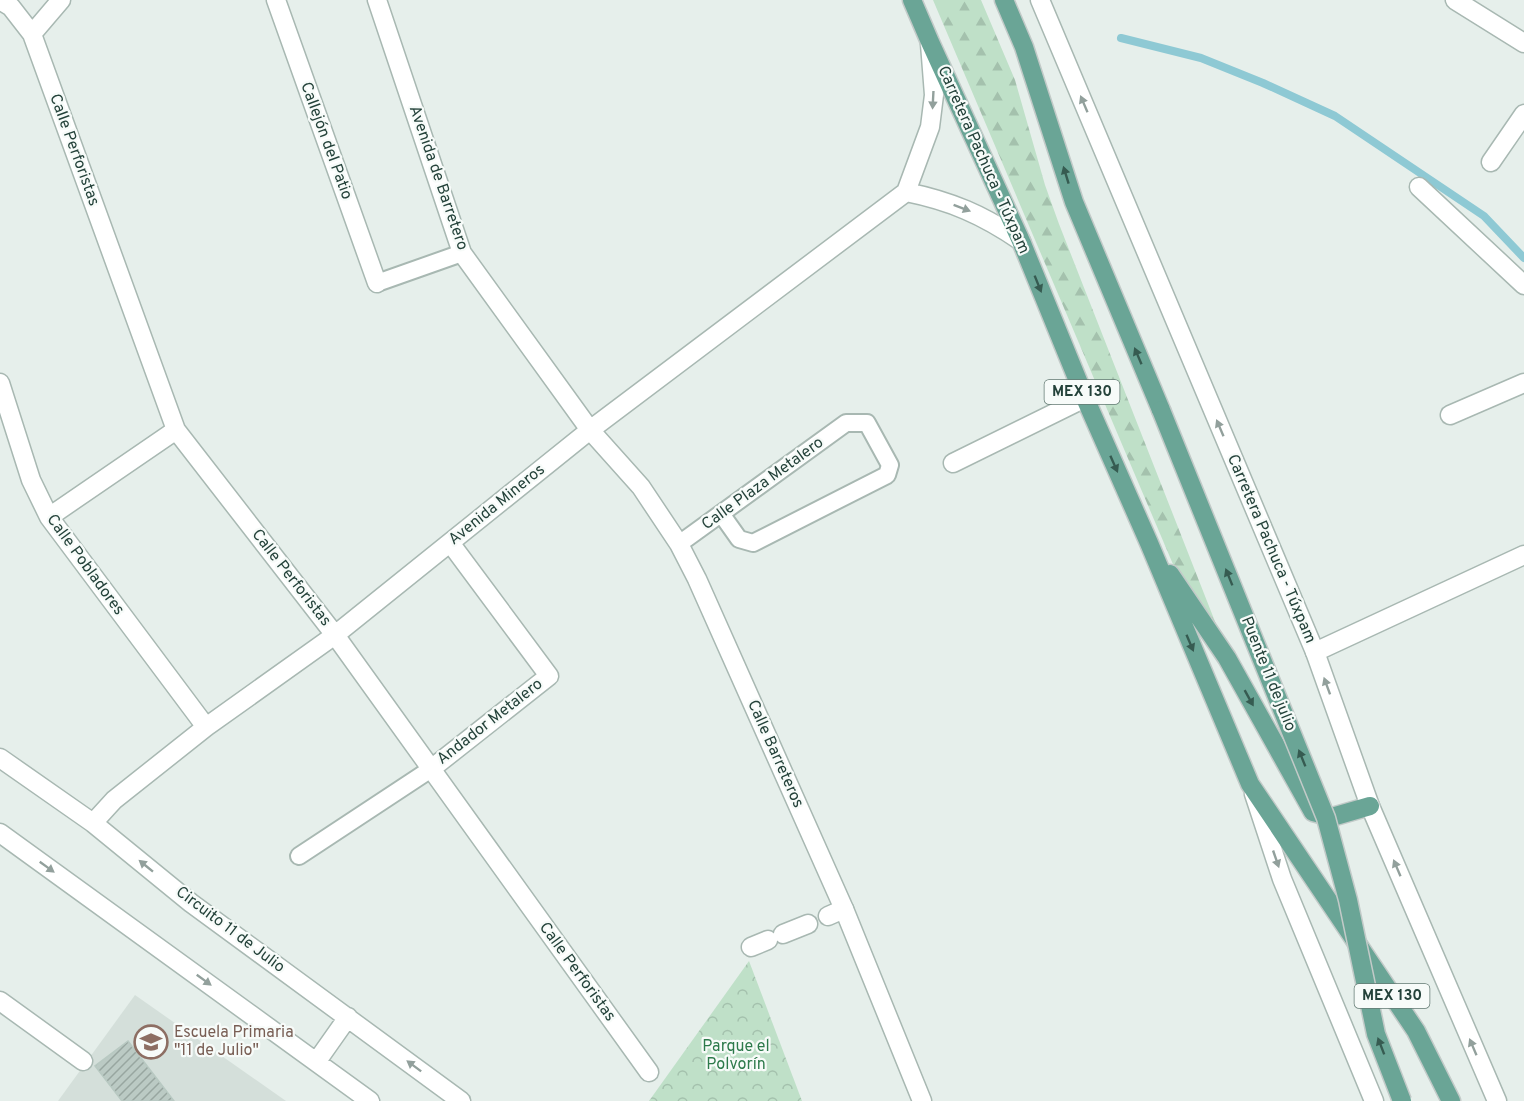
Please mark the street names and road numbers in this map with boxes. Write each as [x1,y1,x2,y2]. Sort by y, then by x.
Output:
street label: Carretera Pachuca - Túxpam [932,63,1034,257]
street label: Callejón del Patio [295,79,357,203]
street label: Calle Perforistas [44,91,104,209]
street label: Avenida de Barretero [404,103,472,253]
road number: MEX 130 [1044,380,1120,404]
street label: Calle Plaza Metalero [698,433,828,535]
street label: Carretera Pachuca - Túxpam [1222,451,1320,647]
street label: Avenida Mineros [445,460,549,550]
street label: Calle Pobladores [42,511,128,619]
street label: Calle Perforistas [247,525,335,631]
street label: Puente 11 de julio [1236,614,1300,734]
street label: Andador Metalero [433,674,547,770]
street label: Calle Barreteros [742,697,808,811]
street label: Circuito 11 de Julio [171,882,289,978]
street label: Calle Perforistas [534,918,620,1026]
road number: MEX 130 [1354,984,1430,1008]

